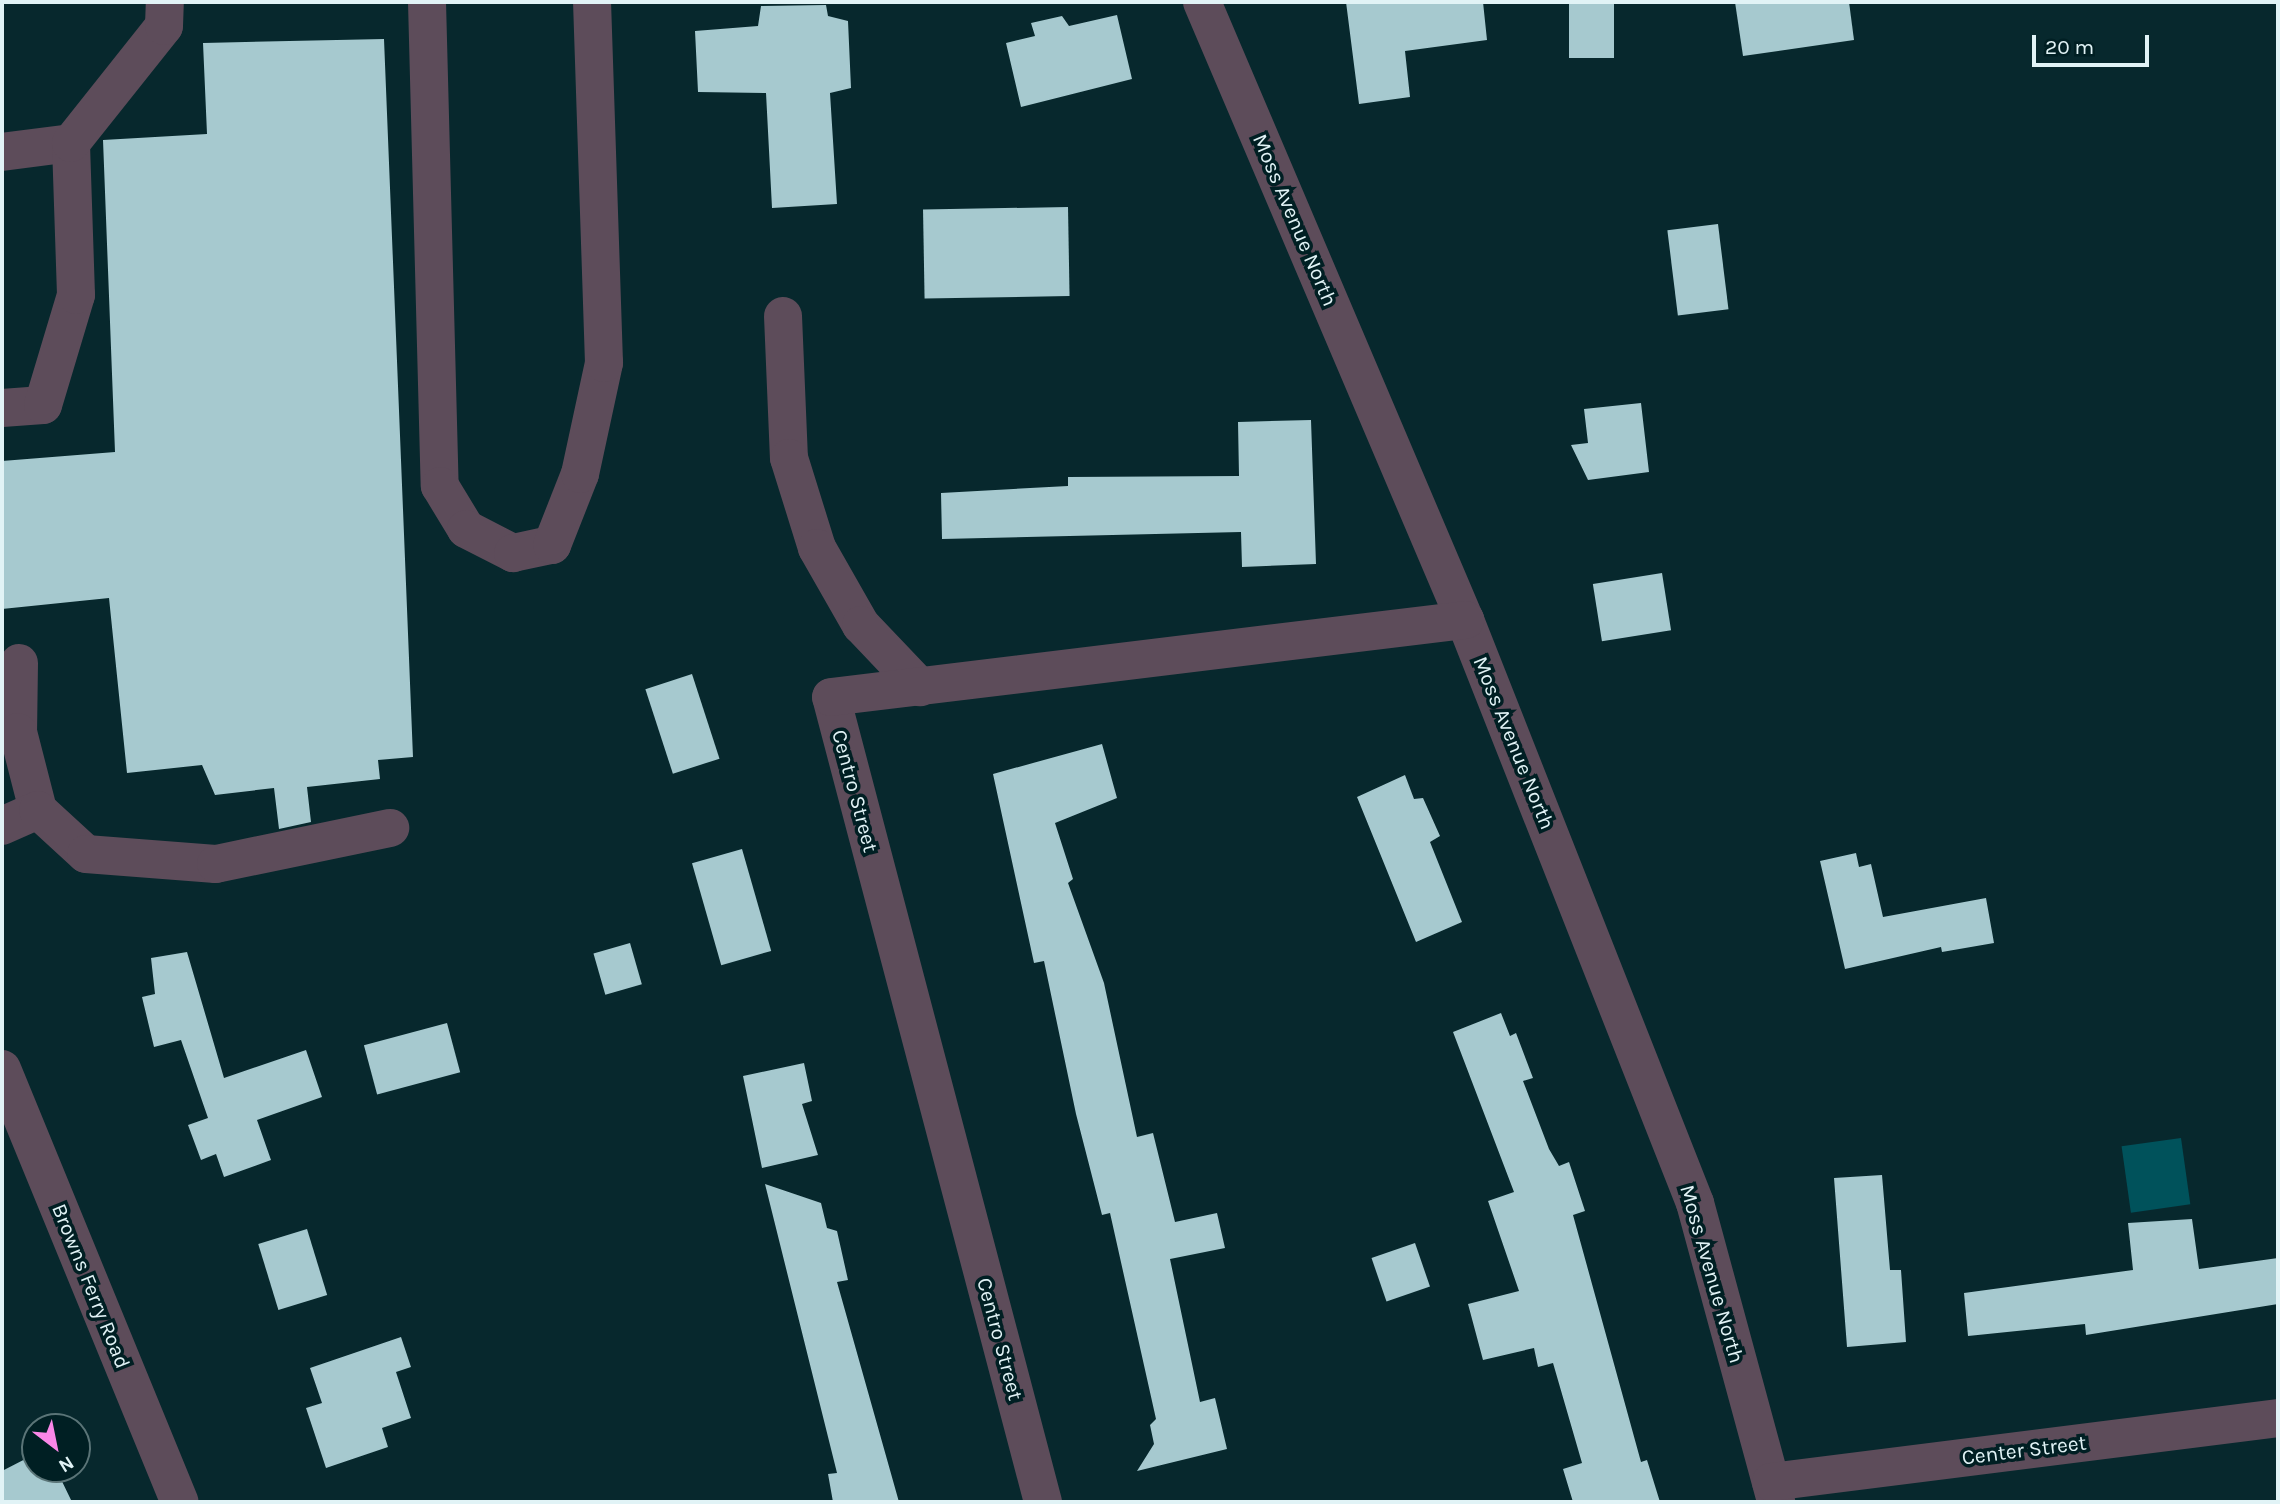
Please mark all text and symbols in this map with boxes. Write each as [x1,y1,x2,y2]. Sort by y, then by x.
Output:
scale bar [2035,21,2152,65]
text: 20 m [2045,35,2094,59]
street label: Moss Avenue North [1247,130,1343,310]
street label: Moss Avenue North [1468,653,1560,833]
street label: Centro Street [827,727,883,855]
street label: Moss Avenue North [1674,1182,1750,1366]
street label: Browns Ferry Road [46,1200,136,1372]
street label: Centro Street [972,1275,1028,1403]
north arrow [21,1413,91,1483]
street label: Center Street [1960,1430,2088,1470]
text: N [54,1451,78,1477]

